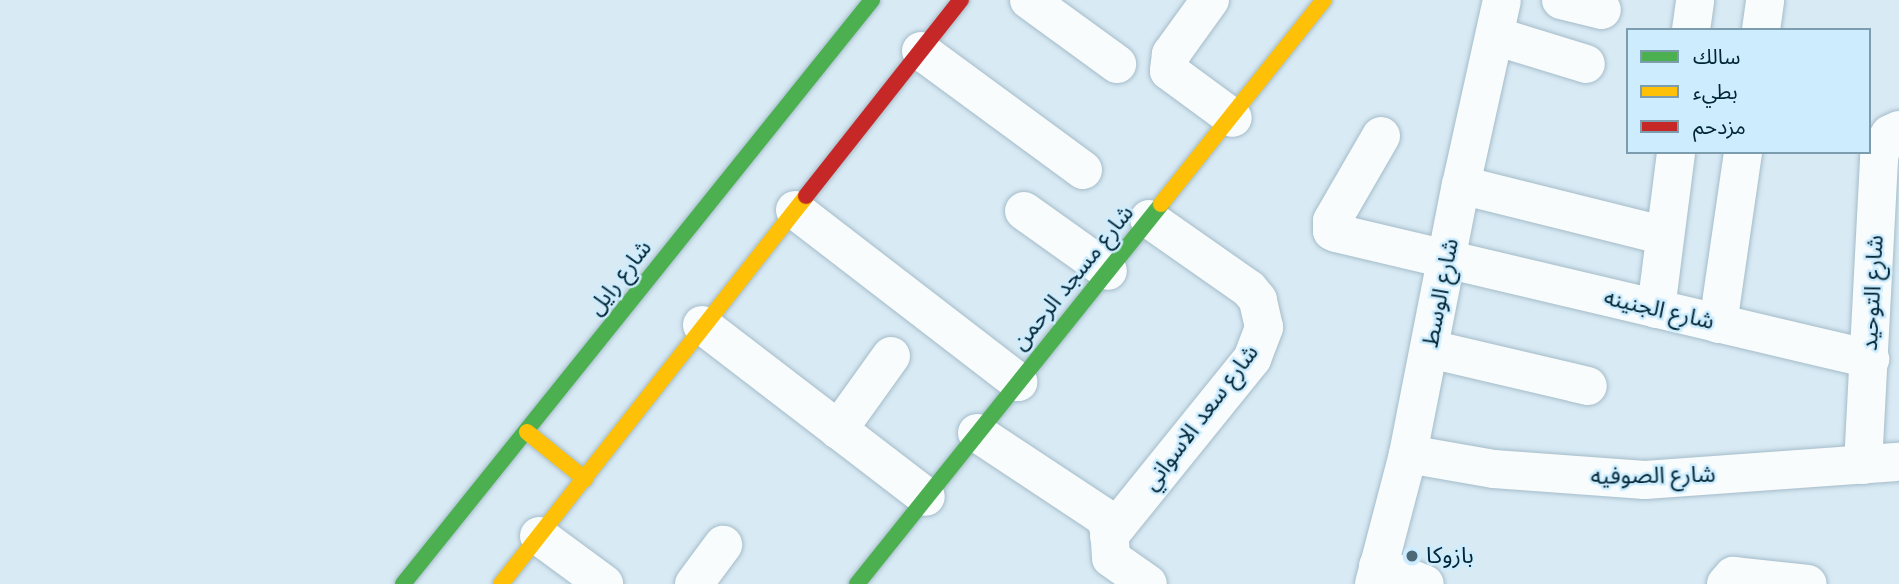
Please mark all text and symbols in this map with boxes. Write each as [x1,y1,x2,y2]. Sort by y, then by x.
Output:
legend [1626,28,1871,154]
text: سالك [1693,43,1740,71]
text: بطيء [1693,78,1738,106]
text: مزدحم [1693,113,1746,141]
street label: شارع مسجد الرحمن [1006,200,1140,356]
street label: شارع التوحيد [1856,234,1890,352]
street label: شارع رايل [582,235,658,321]
street label: شارع الوسط [1417,236,1465,350]
street label: شارع الجنينه [1601,284,1717,336]
street label: شارع سعد الاسواني [1137,340,1265,496]
street label: شارع الصوفيه [1590,461,1716,491]
place label: بازوكا [1426,542,1474,570]
marker: بازوكا [1404,548,1420,564]

